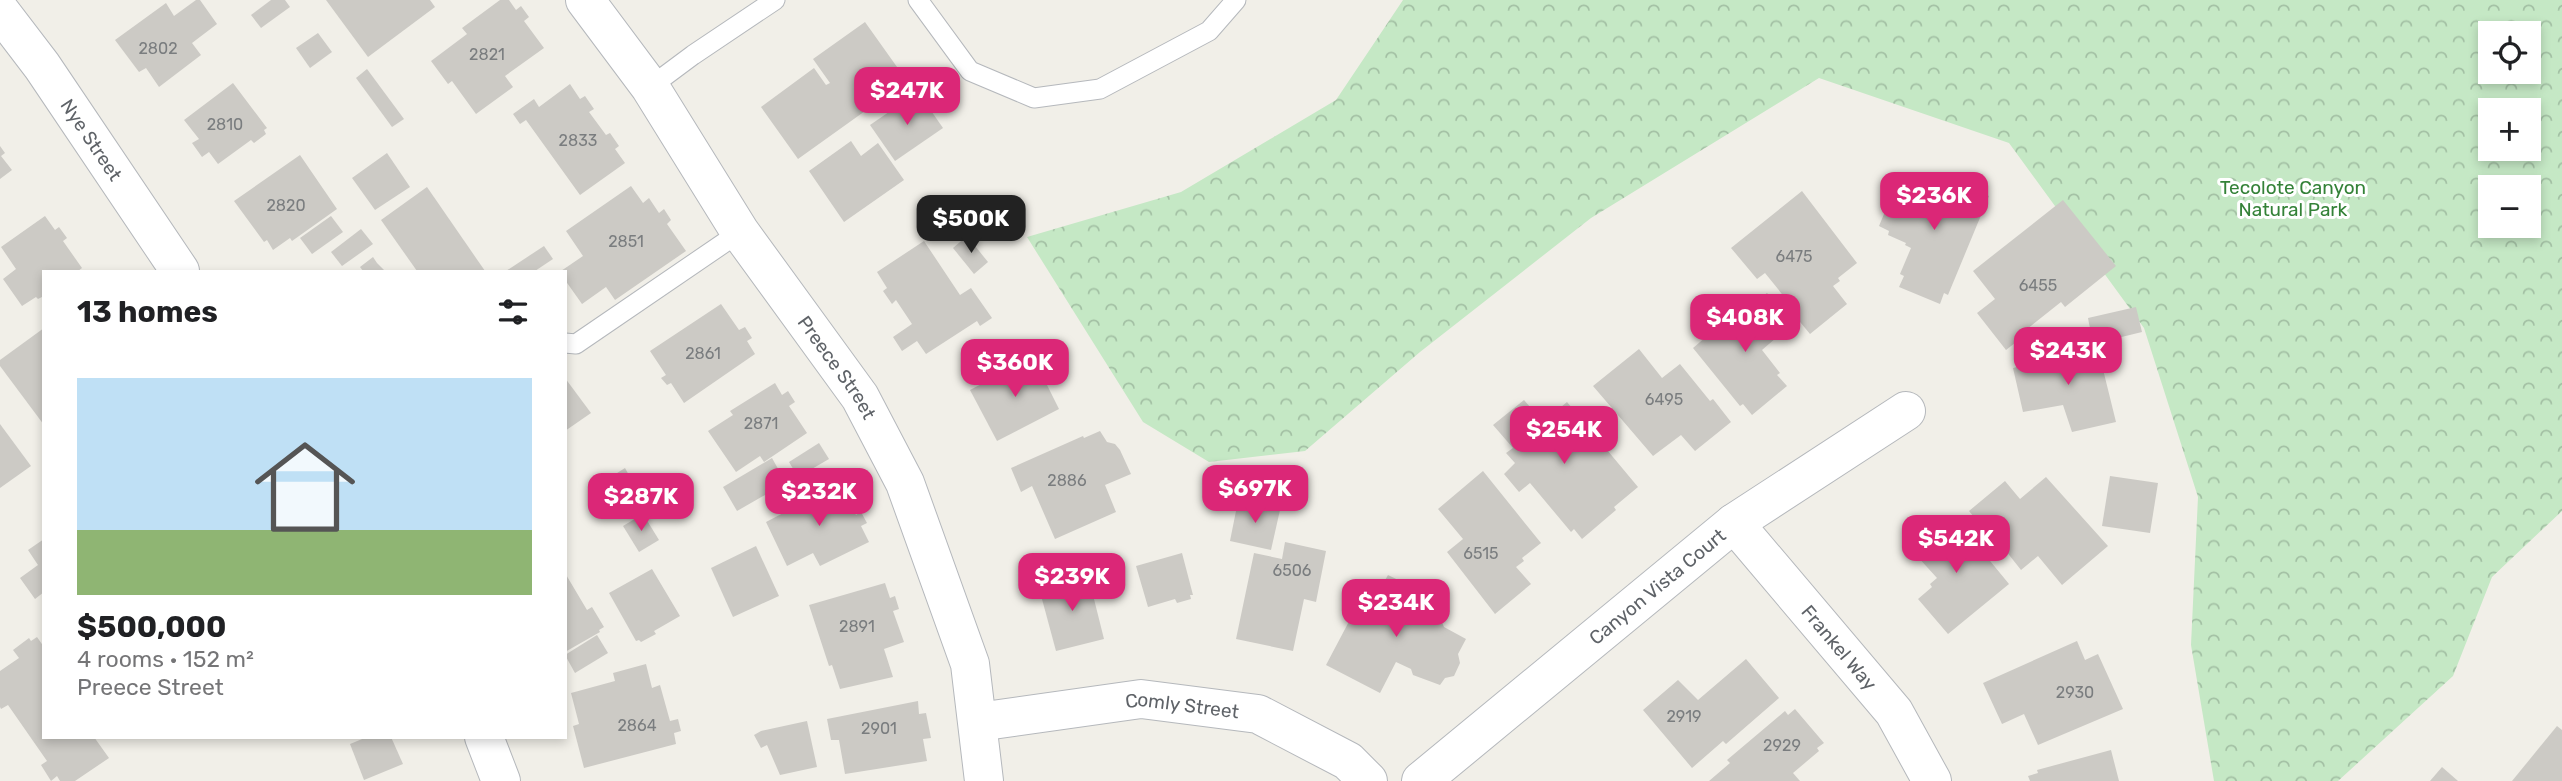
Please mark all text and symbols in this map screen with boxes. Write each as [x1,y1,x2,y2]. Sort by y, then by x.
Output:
map controls [2478,21,2541,238]
button: locate [2478,21,2541,84]
house number: 2802 [138,39,178,58]
house number: 2821 [469,45,505,64]
pin: $247K [858,68,956,127]
text: $247K [870,76,944,104]
street label: Nye Street [56,94,128,185]
button: + [2478,98,2541,161]
house number: 2810 [207,115,243,134]
house number: 2833 [559,131,597,150]
pin: $236K [1885,173,1983,232]
button: − [2478,175,2541,238]
park label: Tecolote Canyon Natural Park [2220,176,2366,221]
text: $236K [1896,181,1972,209]
house number: 2820 [266,196,306,215]
pin: $500K [922,196,1020,255]
text: $500K [933,204,1009,232]
house number: 2851 [608,232,644,251]
house number: 6475 [1775,247,1813,266]
house number: 6455 [2019,276,2057,295]
icon: filters [494,293,532,331]
text: 13 homes [77,294,218,330]
pin: $408K [1696,294,1794,354]
text: $408K [1706,303,1784,331]
street label: Preece Street [793,311,881,424]
pin: $243K [2019,328,2117,387]
text: $243K [2030,336,2106,364]
pin: $360K [966,340,1064,399]
house number: 2861 [685,344,721,363]
text: $360K [977,348,1053,376]
house number: 6495 [1645,390,1683,409]
pin: $254K [1515,406,1613,466]
house number: 2871 [744,414,778,433]
text: $254K [1526,415,1602,443]
icon: home [242,424,368,550]
pin: $697K [1206,466,1304,525]
pin: $232K [770,468,868,528]
house number: 2886 [1047,471,1087,490]
pin: $287K [592,474,690,533]
text: $697K [1218,474,1292,502]
text: $232K [781,477,857,505]
text: $287K [604,482,678,510]
pin: $542K [1907,516,2005,575]
street label: Canyon Vista Court [1584,523,1730,649]
text: $542K [1918,524,1994,552]
house number: 6515 [1463,544,1499,563]
pin: $239K [1023,554,1121,613]
house number: 6506 [1273,561,1312,580]
text: $239K [1034,562,1110,590]
pin: $234K [1347,580,1445,639]
text: $234K [1358,588,1434,616]
street label: Frankel Way [1797,600,1882,695]
text: $500,000 [77,609,226,645]
house number: 2891 [839,617,875,636]
text: 4 rooms · 152 m² [77,645,254,673]
text: Preece Street [77,673,224,701]
house number: 2930 [2056,683,2094,702]
street label: Comly Street [1124,687,1241,723]
house number: 2919 [1666,707,1702,726]
house number: 2864 [617,716,657,735]
house number: 2901 [861,719,897,738]
house number: 2929 [1763,736,1801,755]

